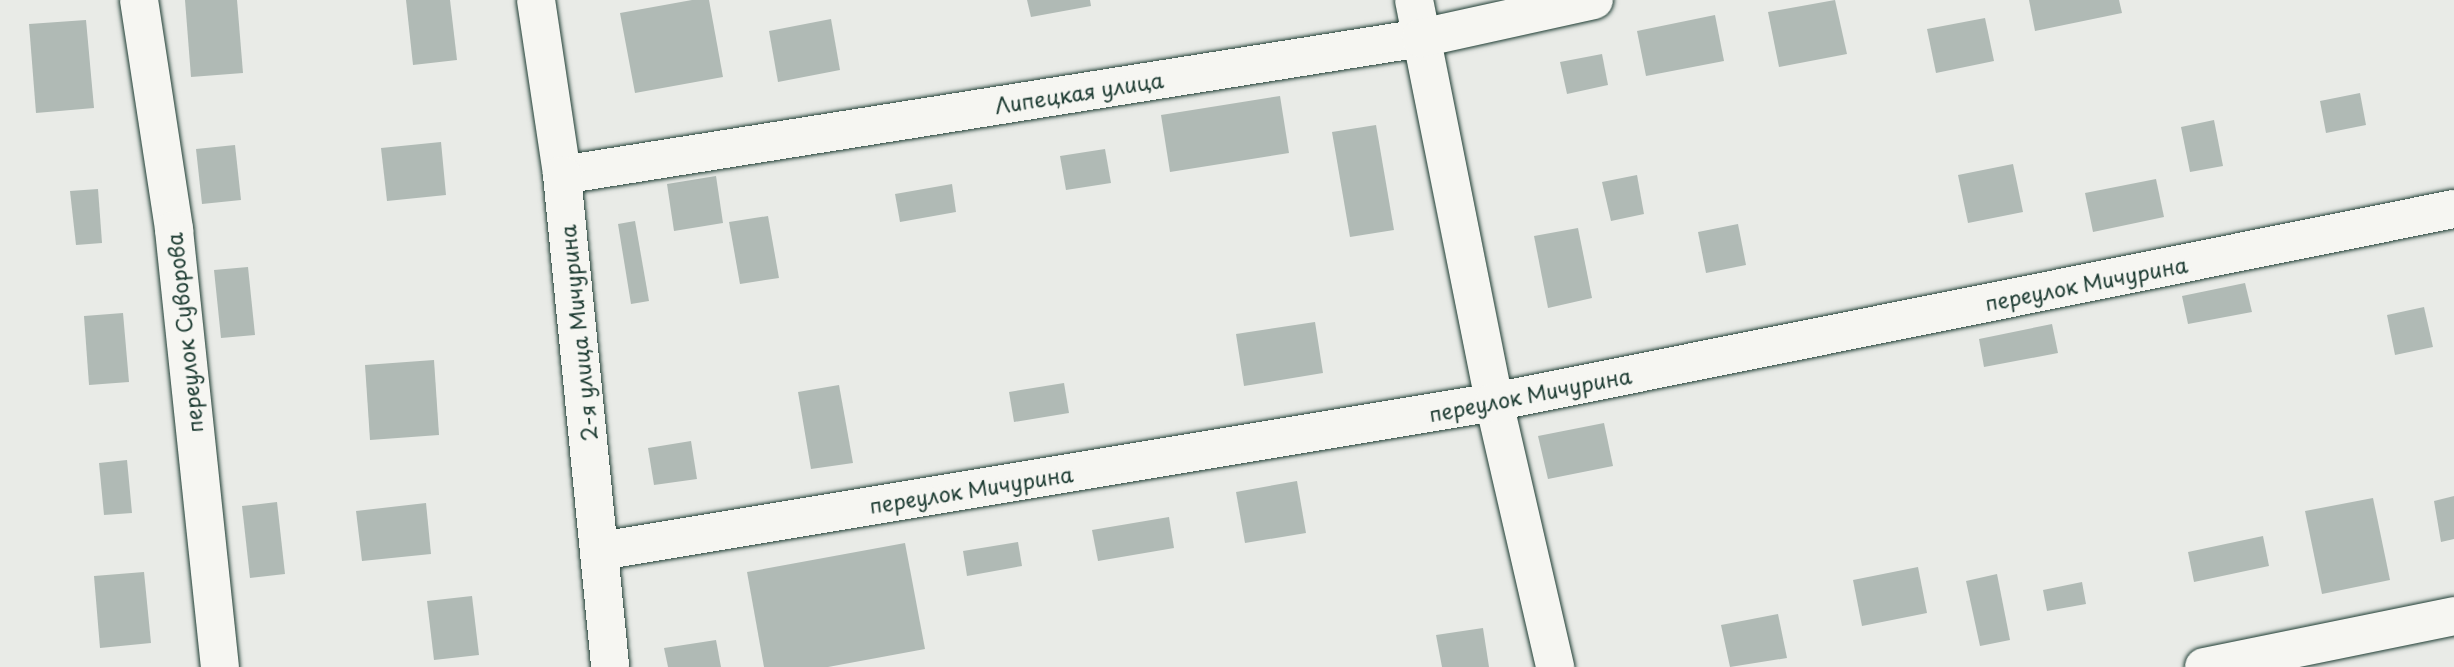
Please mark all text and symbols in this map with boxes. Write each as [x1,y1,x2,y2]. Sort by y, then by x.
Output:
street label: Липецкая улица [992,66,1166,118]
street label: 2-я улица Мичурина [554,223,602,443]
street label: переулок Суворова [161,232,207,434]
street label: переулок Мичурина [1982,251,2190,315]
street label: переулок Мичурина [1426,362,1634,426]
street label: переулок Мичурина [867,460,1075,518]

